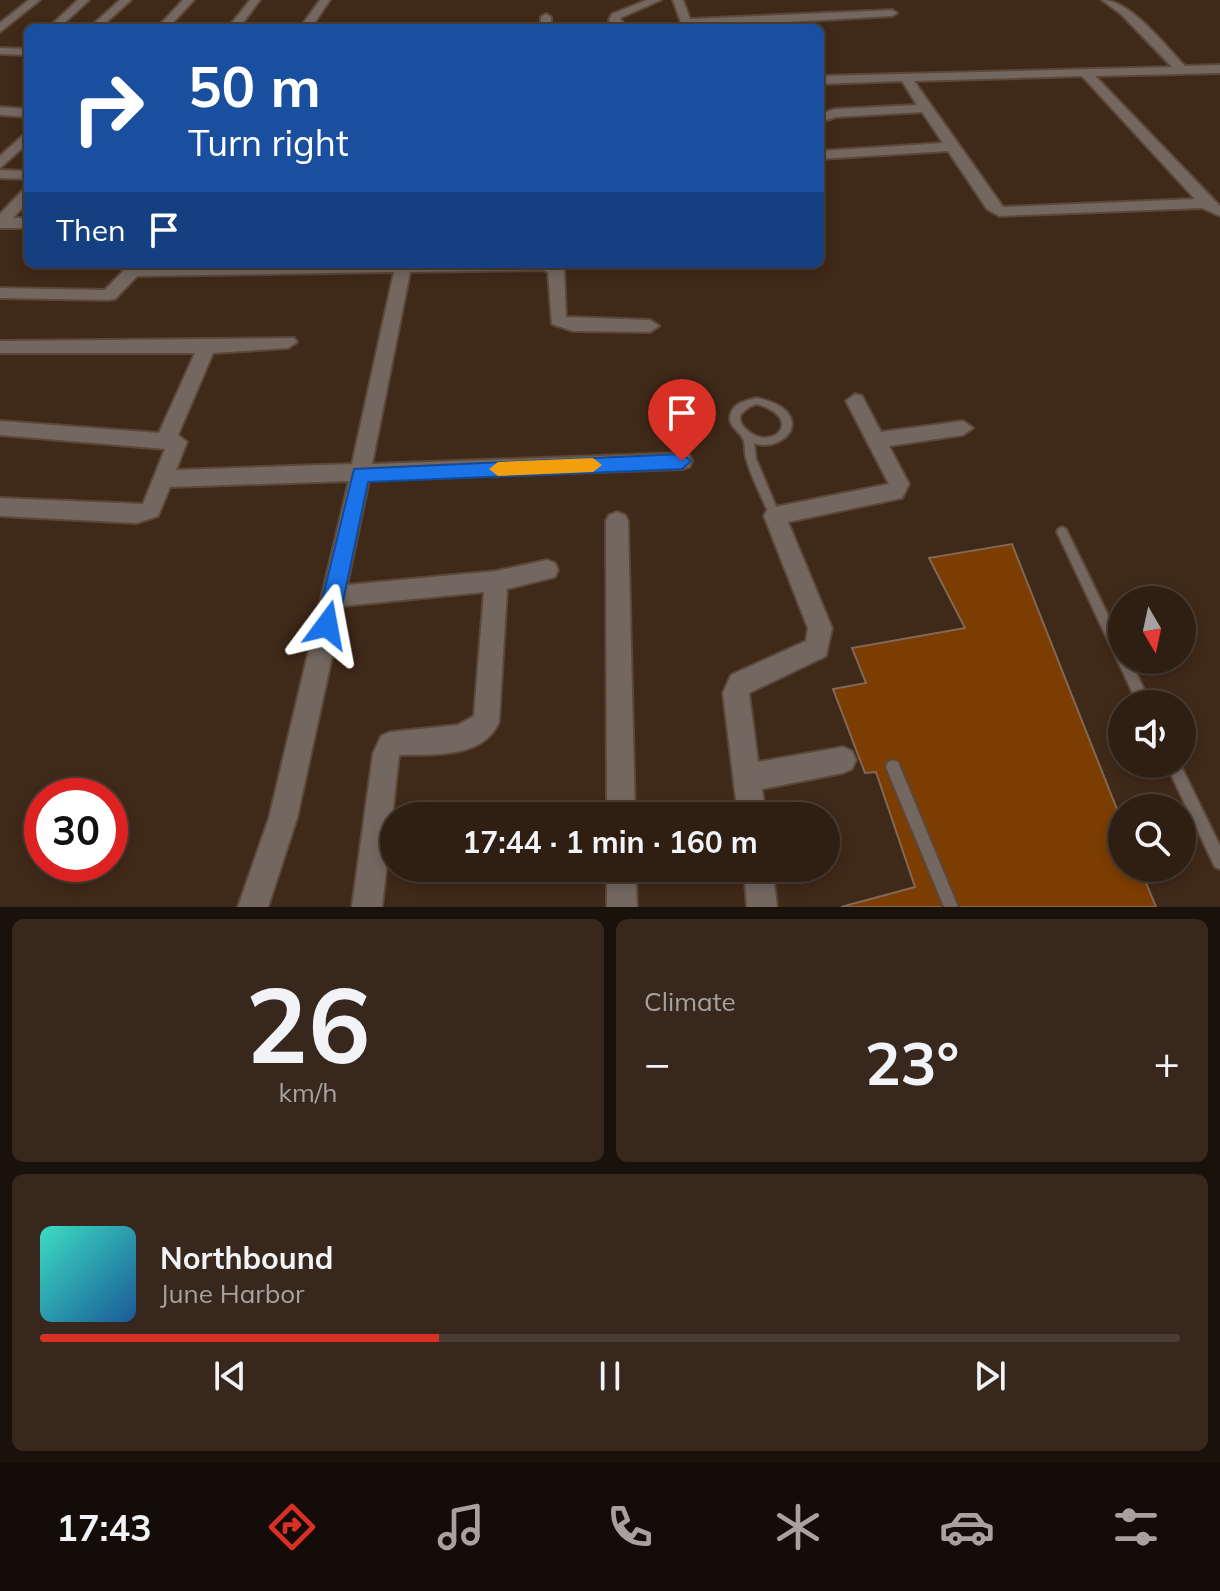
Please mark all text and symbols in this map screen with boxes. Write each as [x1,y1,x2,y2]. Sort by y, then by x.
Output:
text: 50 m [188,51,321,121]
icon: right [56,56,160,160]
text: Turn right [188,120,349,165]
icon: arrive [142,208,186,252]
text: Then [56,211,126,249]
pin [648,379,716,461]
icon: arrive [660,391,704,435]
position arrow [285,583,369,667]
north arrow [1108,586,1196,674]
map controls [1108,586,1196,882]
button: sound [1108,690,1196,778]
speed limit sign: 30 [24,778,128,882]
button: search [1108,794,1196,882]
text: 17:44 · 1 min · 160 m [462,823,758,861]
text: 26 [246,958,370,1089]
text: Climate [644,985,736,1018]
text: 23° [865,1025,959,1100]
text: − [644,1035,670,1090]
text: + [1154,1035,1180,1090]
text: km/h [279,1076,337,1109]
text: Northbound [160,1239,333,1277]
text: June Harbor [160,1277,305,1310]
icon: previous [208,1354,252,1398]
icon: pause [588,1354,632,1398]
icon: next [968,1354,1012,1398]
icon: directions [264,1499,320,1555]
icon: music [433,1499,489,1555]
icon: phone [602,1499,658,1555]
icon: climate [770,1499,826,1555]
icon: car [939,1499,995,1555]
icon: filters [1108,1499,1164,1555]
text: 17:43 [56,1505,152,1550]

